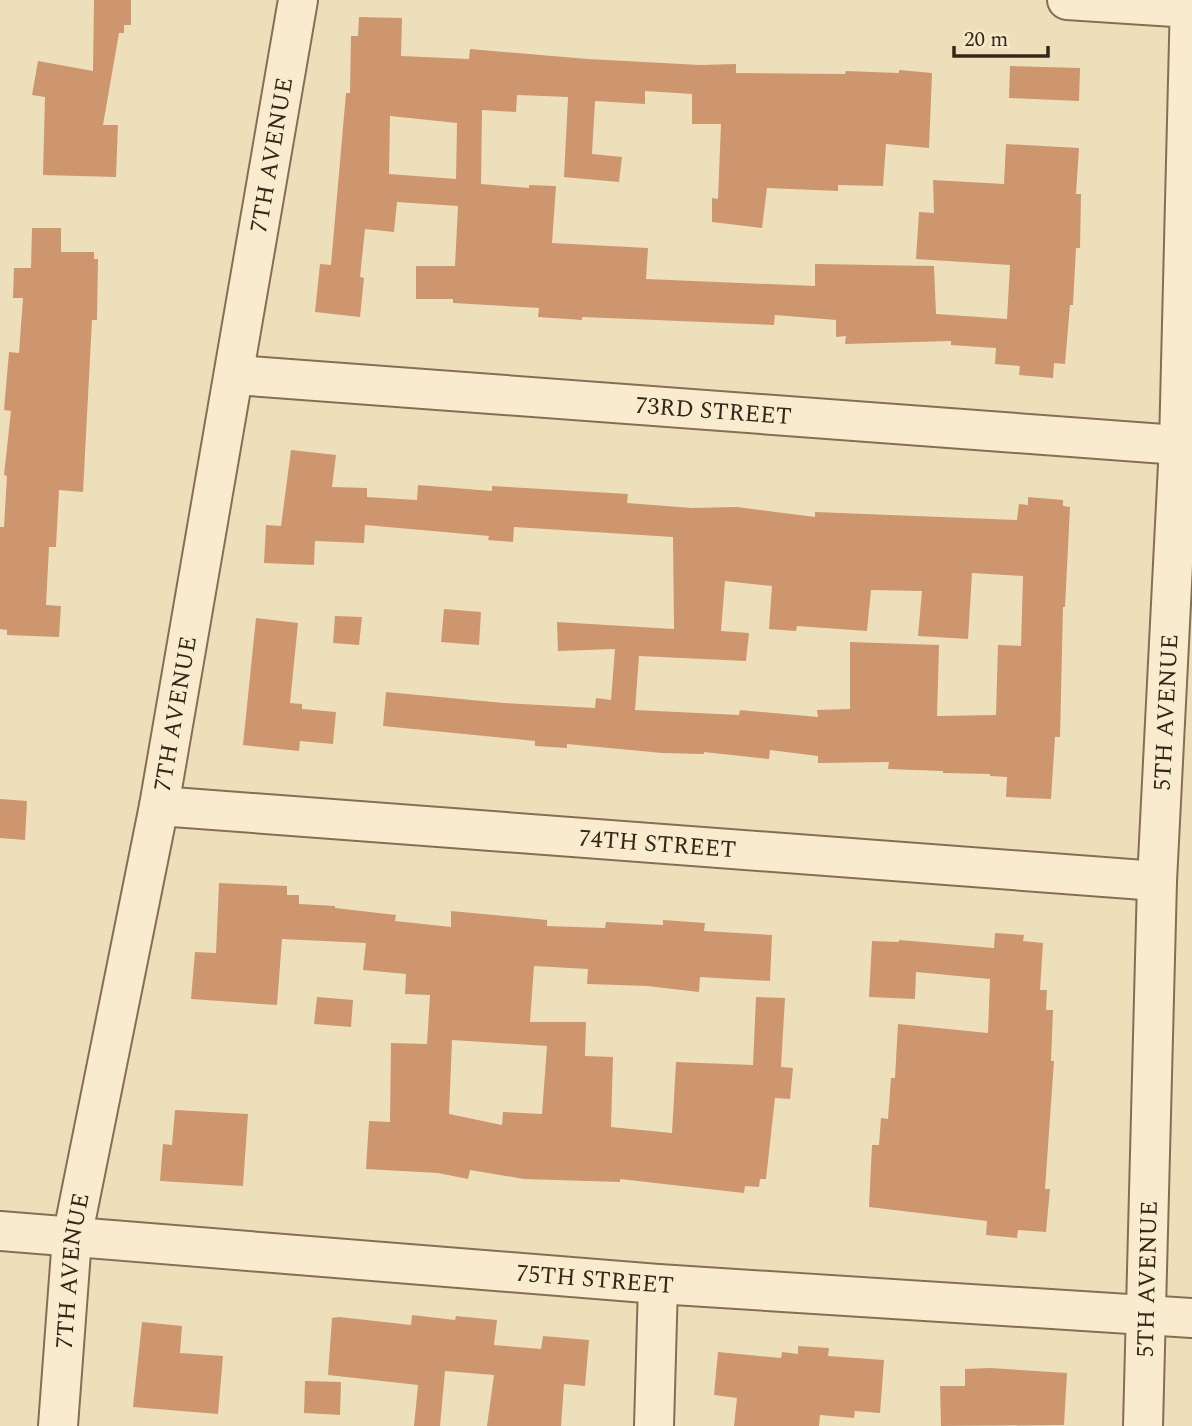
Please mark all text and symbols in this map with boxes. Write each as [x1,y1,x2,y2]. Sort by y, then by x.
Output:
scale bar [954,14,1048,58]
text: 20 m [964,24,1008,56]
street label: 7TH AVENUE [241,75,303,235]
street label: 73RD STREET [634,388,793,435]
street label: 7TH AVENUE [145,633,207,794]
street label: 5TH AVENUE [1145,633,1188,792]
street label: 74TH STREET [577,821,738,868]
street label: 7TH AVENUE [47,1190,100,1350]
street label: 5TH AVENUE [1128,1200,1168,1358]
street label: 75TH STREET [515,1256,675,1304]

